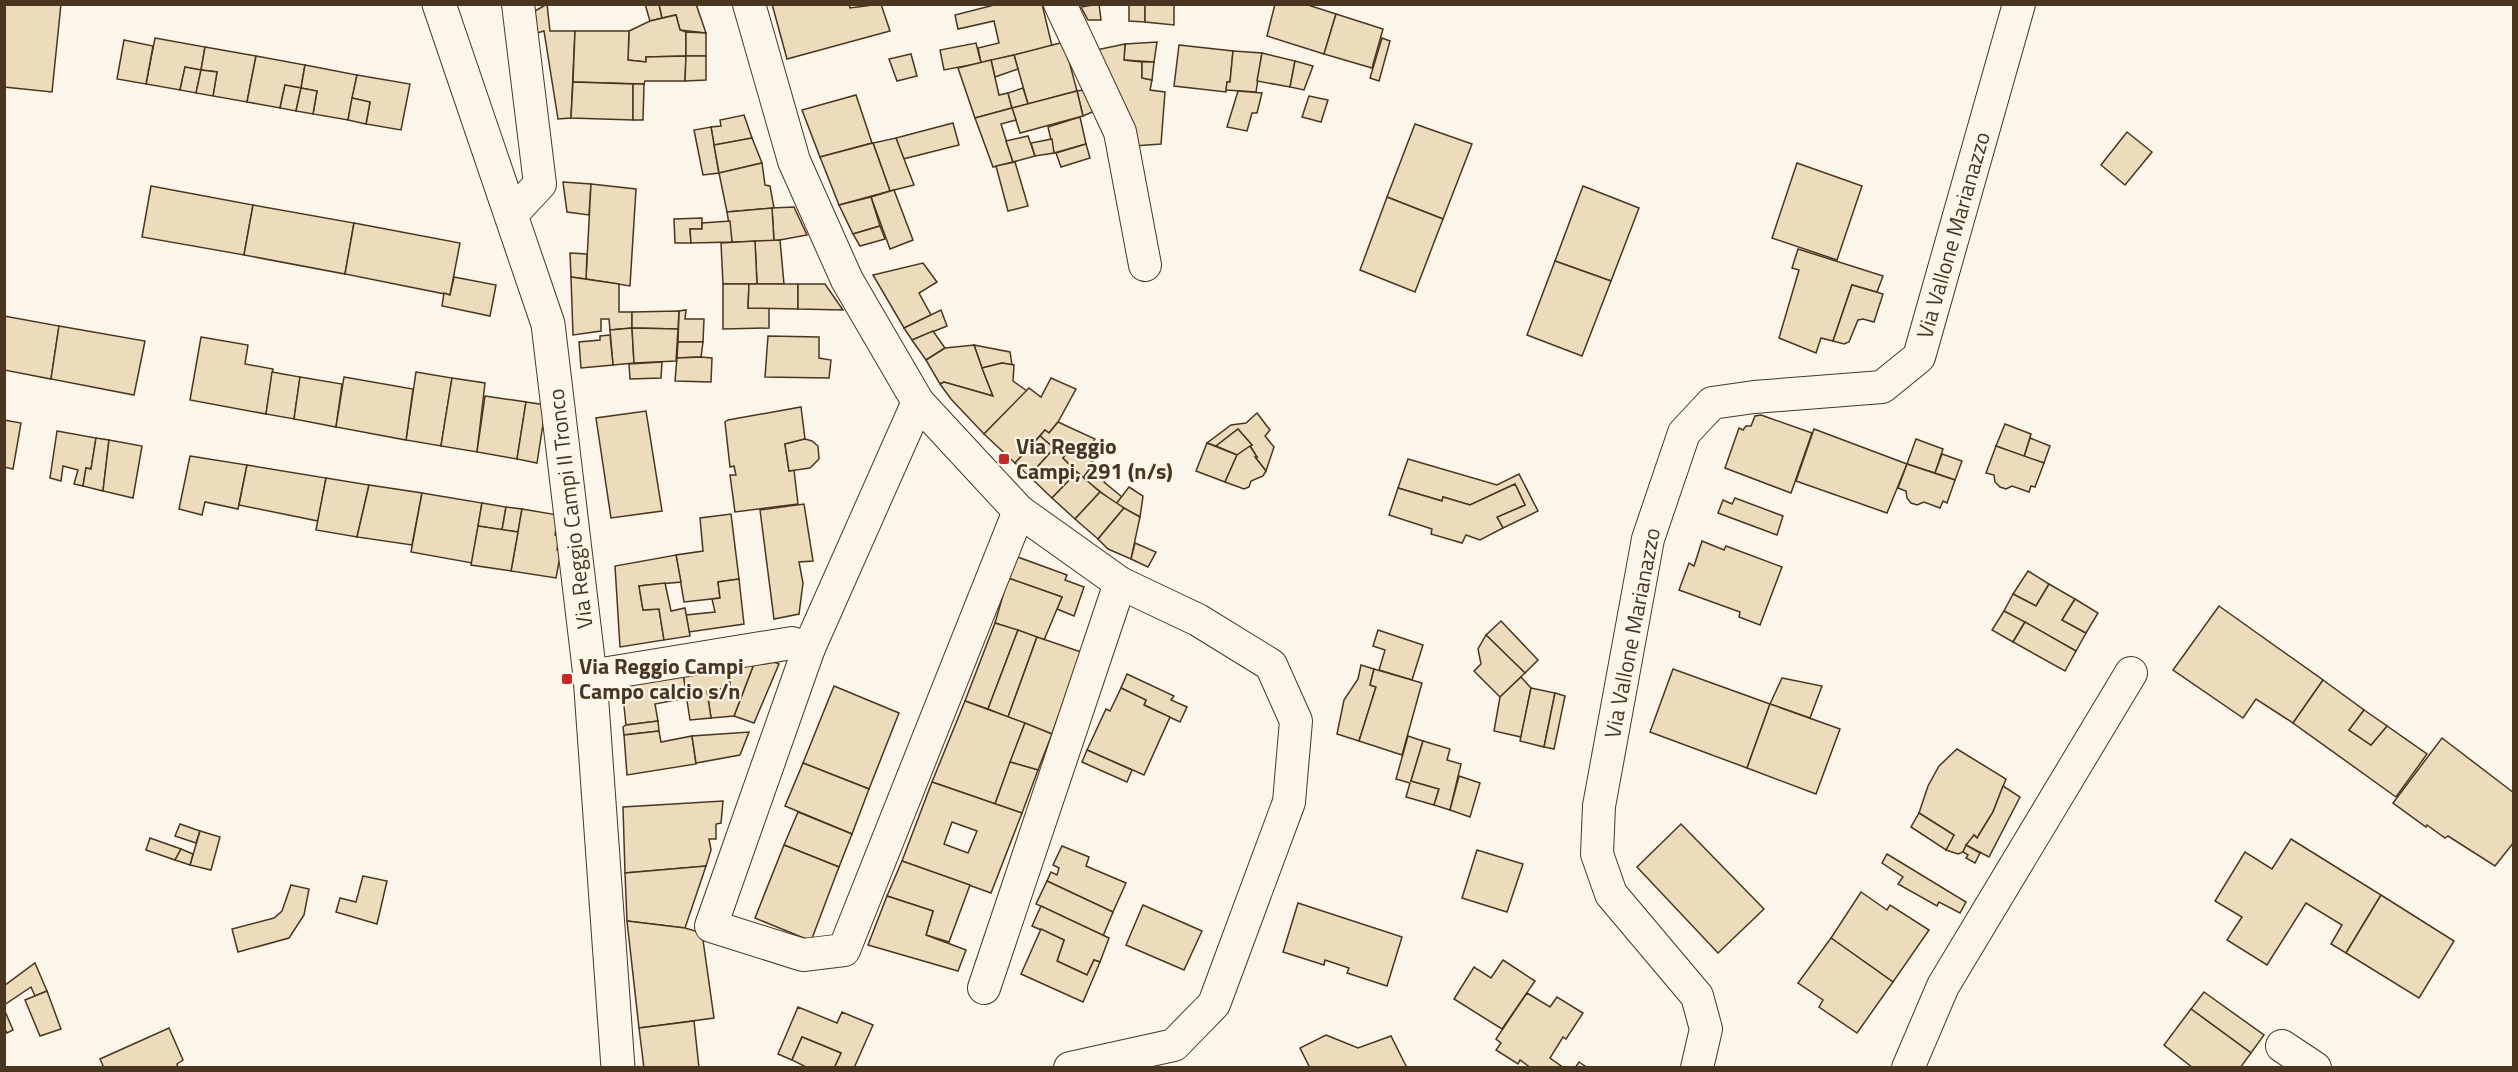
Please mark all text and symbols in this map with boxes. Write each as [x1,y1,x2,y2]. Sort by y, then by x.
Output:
street label: Via Vallone Marianazzo [1907,128,1999,342]
street label: Via Reggio Campi II Tronco [538,387,602,631]
place label: Via Reggio Campi, 291 (n/s) [1016,429,1173,488]
marker: Via Reggio Campi, 291 (n/s) [997,452,1011,466]
street label: Via Vallone Marianazzo [1595,525,1669,741]
place label: Via Reggio Campi Campo calcio s/n [579,649,744,708]
marker: Via Reggio Campi Campo calcio s/n [560,672,574,686]

